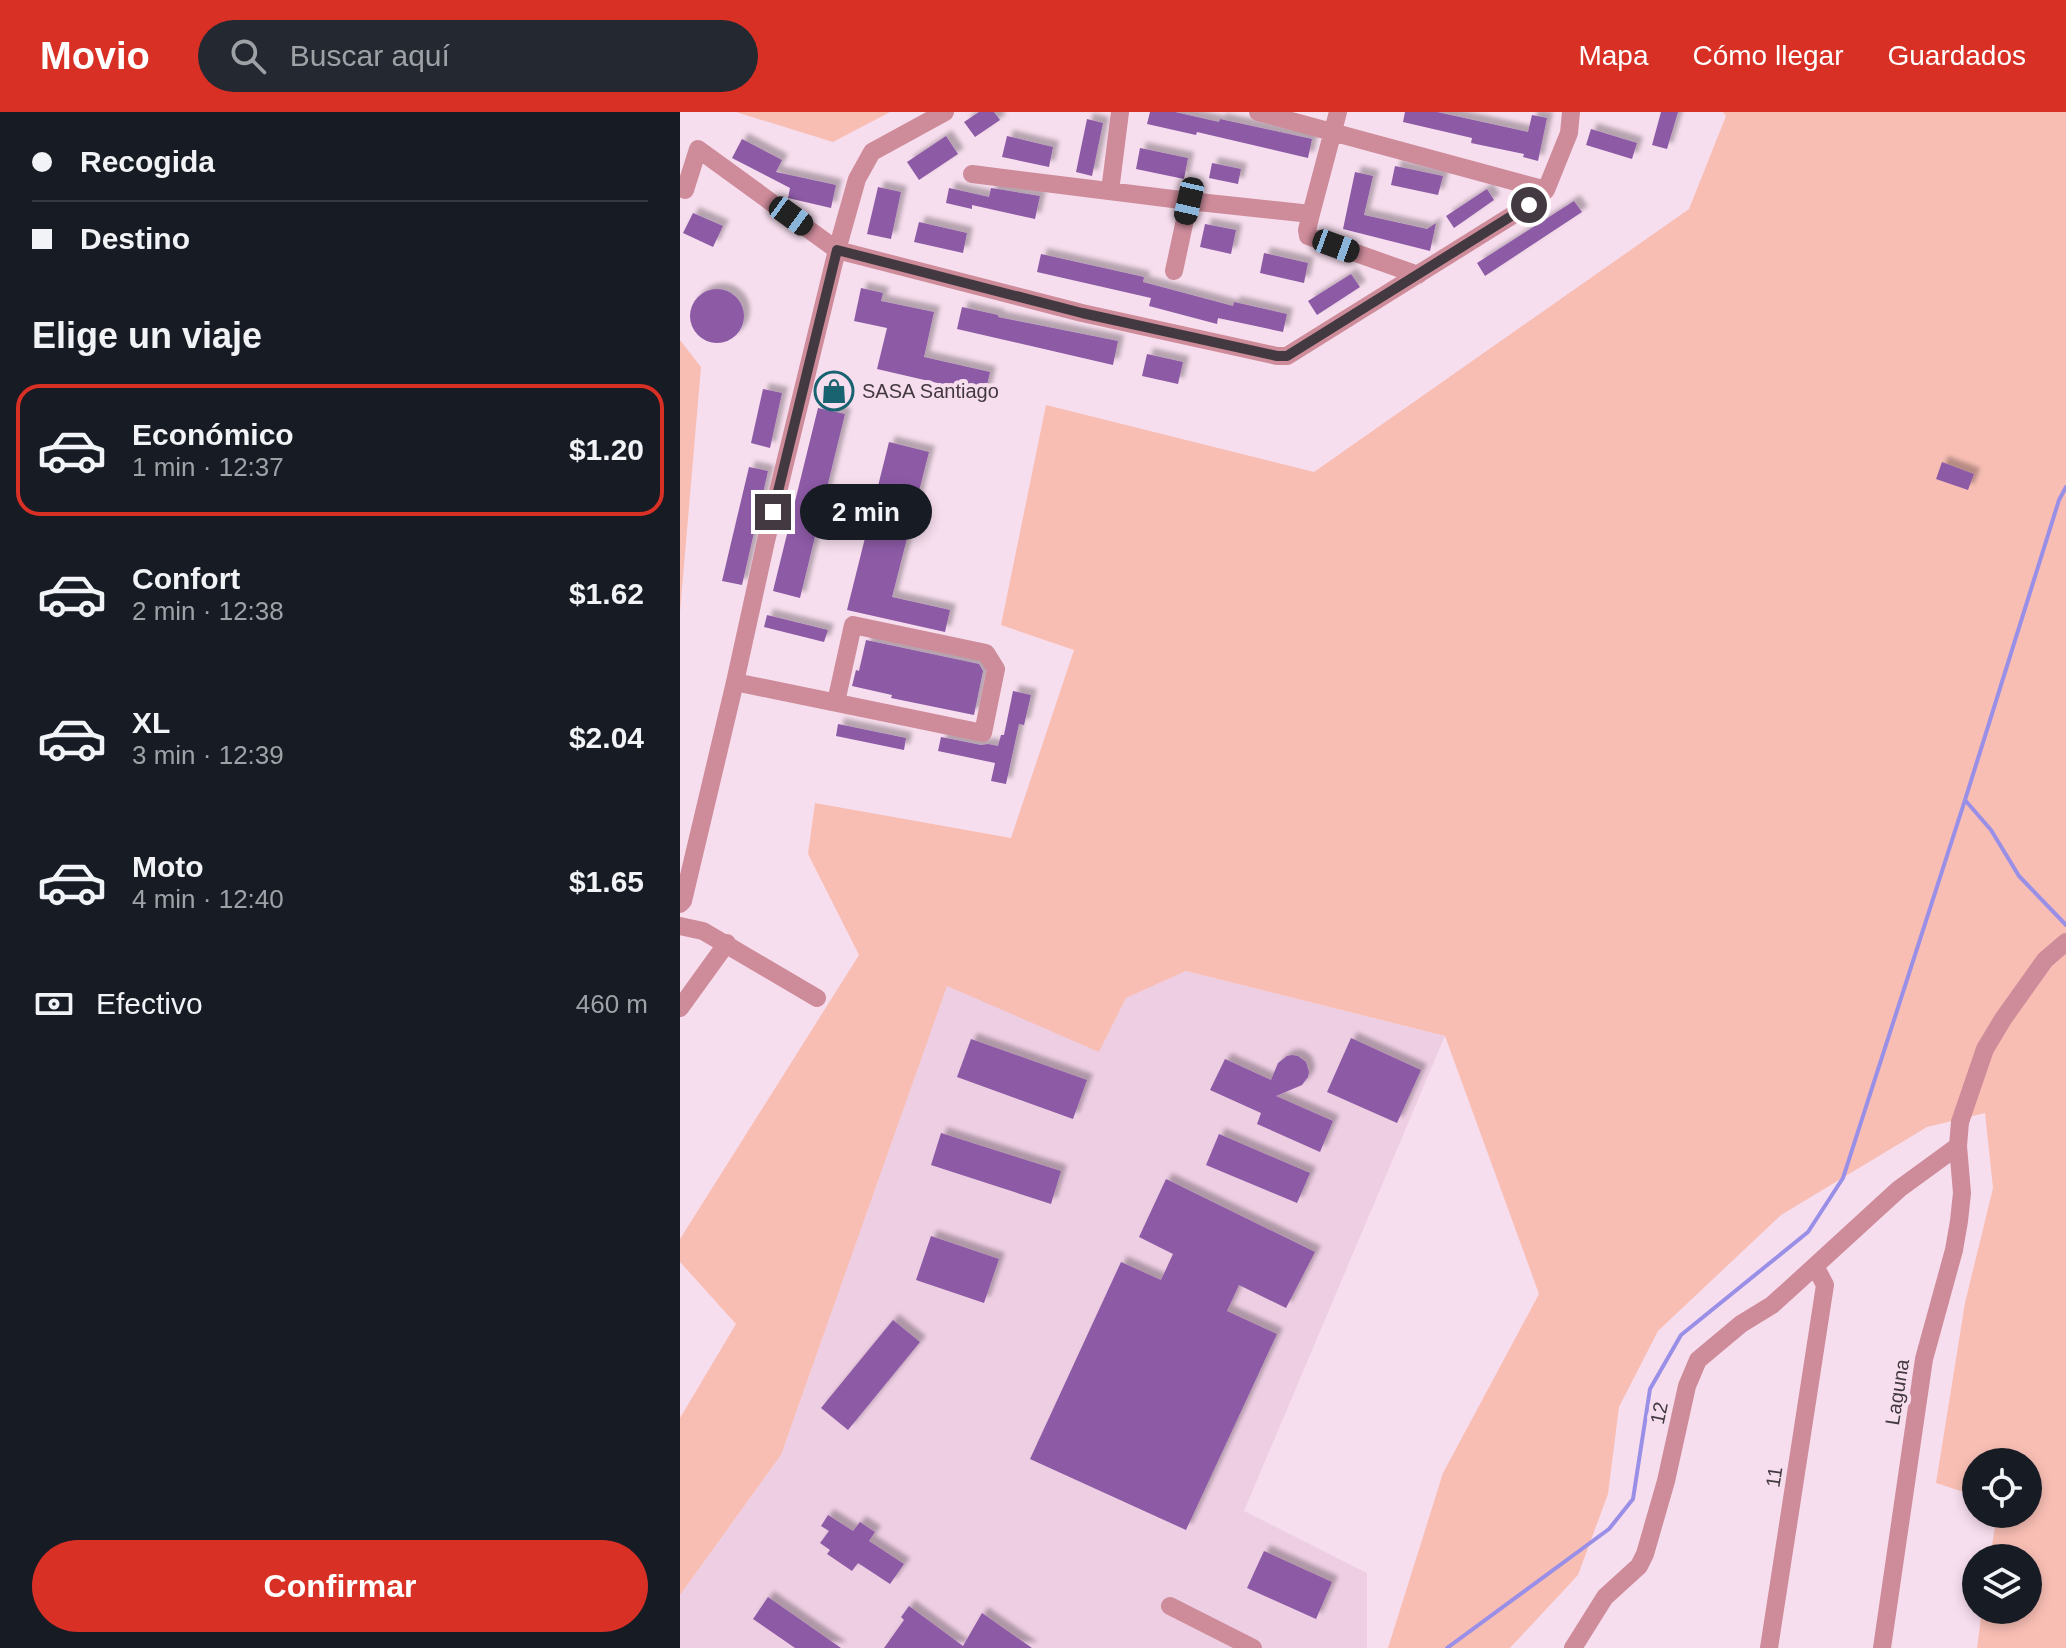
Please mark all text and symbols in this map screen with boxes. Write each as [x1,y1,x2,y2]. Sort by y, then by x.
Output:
search box [198,20,758,92]
icon: search [226,34,270,78]
text: Movio [40,35,150,77]
text: Buscar aquí [290,39,450,72]
text: Mapa [1578,40,1649,71]
text: Cómo llegar [1693,40,1843,71]
text: Guardados [1887,40,2026,71]
text: Recogida [80,145,215,178]
car [1172,175,1206,227]
route start [1511,187,1547,223]
car [765,192,817,240]
text: Destino [80,222,190,255]
car [1309,227,1363,265]
text: Elige un viaje [32,315,262,356]
shop icon: SASA Santiago [813,370,855,412]
place label: SASA Santiago [862,380,999,402]
icon: car [36,414,108,486]
text: Económico [132,418,294,451]
text: $1.20 [569,433,644,466]
text: 1 min · 12:37 [132,452,284,482]
callout: 2 min [801,484,933,540]
route end [755,494,791,530]
text: 2 min [832,497,900,527]
icon: car [36,558,108,630]
text: Confort [132,562,240,595]
text: $1.62 [569,577,644,610]
text: 2 min · 12:38 [132,596,284,626]
icon: car [36,702,108,774]
text: XL [132,706,170,739]
text: $2.04 [569,721,644,754]
text: 3 min · 12:39 [132,740,284,770]
icon: car [36,846,108,918]
text: Moto [132,850,204,883]
text: $1.65 [569,865,644,898]
text: 4 min · 12:40 [132,884,284,914]
icon: cash [32,982,76,1026]
text: Efectivo [96,987,203,1020]
text: 460 m [576,989,648,1019]
street label: Laguna [1881,1356,1913,1427]
street label: 12 [1646,1400,1672,1426]
map controls [1962,1448,2042,1624]
button: locate [1962,1448,2042,1528]
street label: 11 [1762,1465,1786,1489]
button: Confirmar [32,1540,648,1632]
button: layers [1962,1544,2042,1624]

